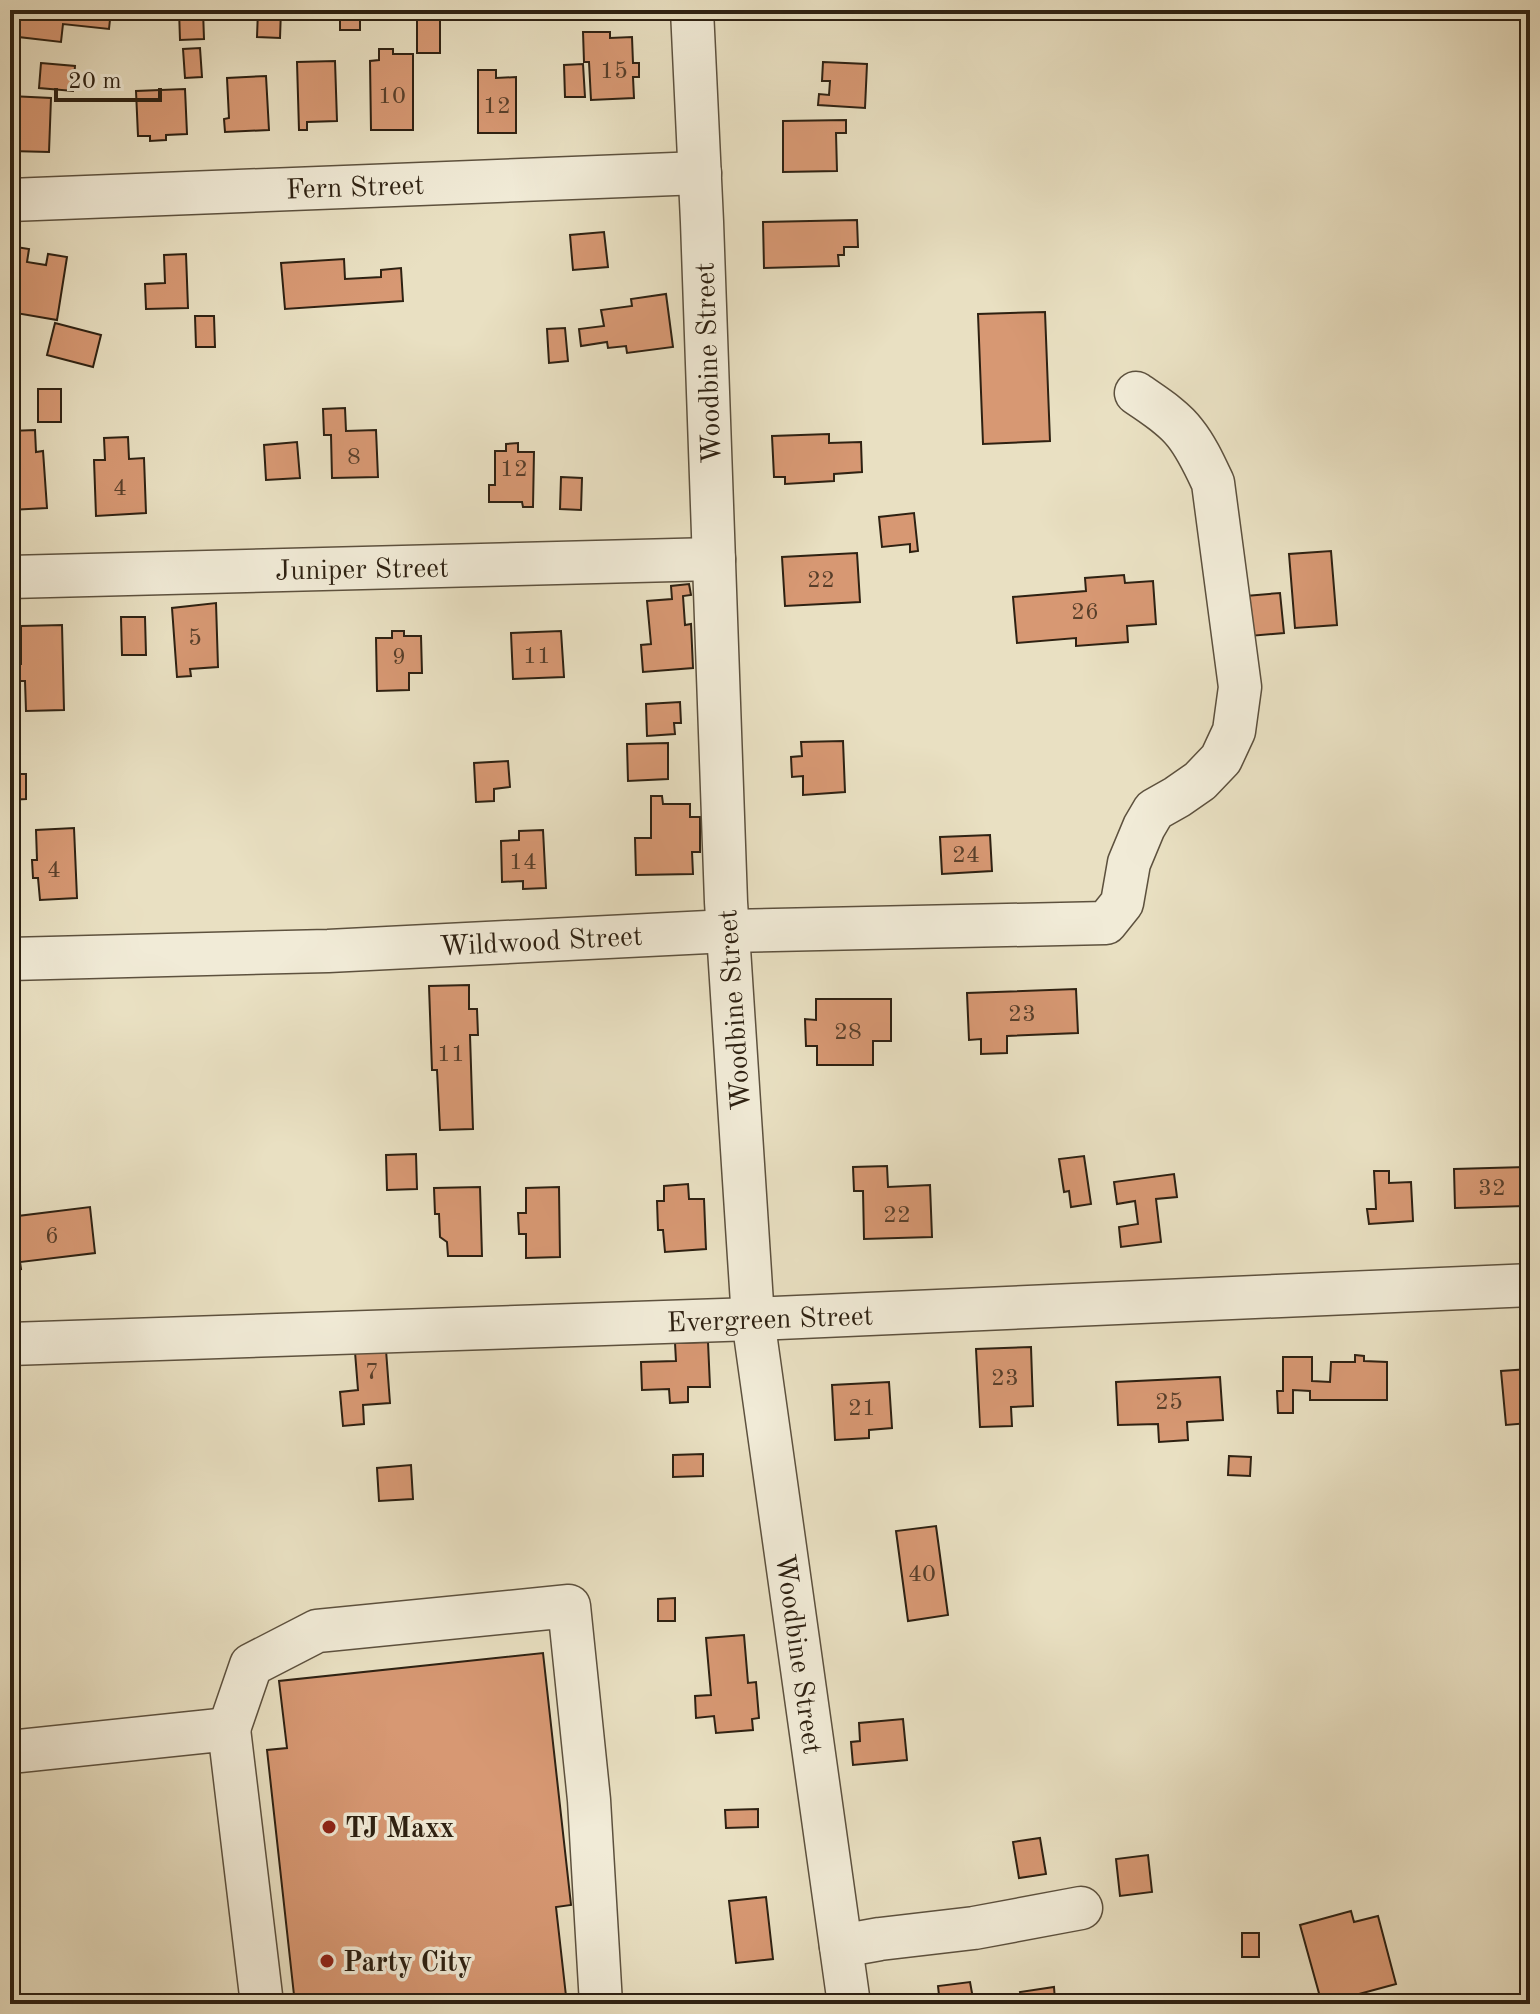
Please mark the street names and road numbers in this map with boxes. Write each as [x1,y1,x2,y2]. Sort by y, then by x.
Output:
street label: Fern Street [285,173,425,205]
street label: Woodbine Street [692,262,728,464]
street label: Juniper Street [275,555,449,587]
street label: Woodbine Street [715,908,757,1111]
street label: Wildwood Street [439,924,643,962]
street label: Evergreen Street [666,1303,874,1339]
street label: Woodbine Street [769,1553,825,1756]

